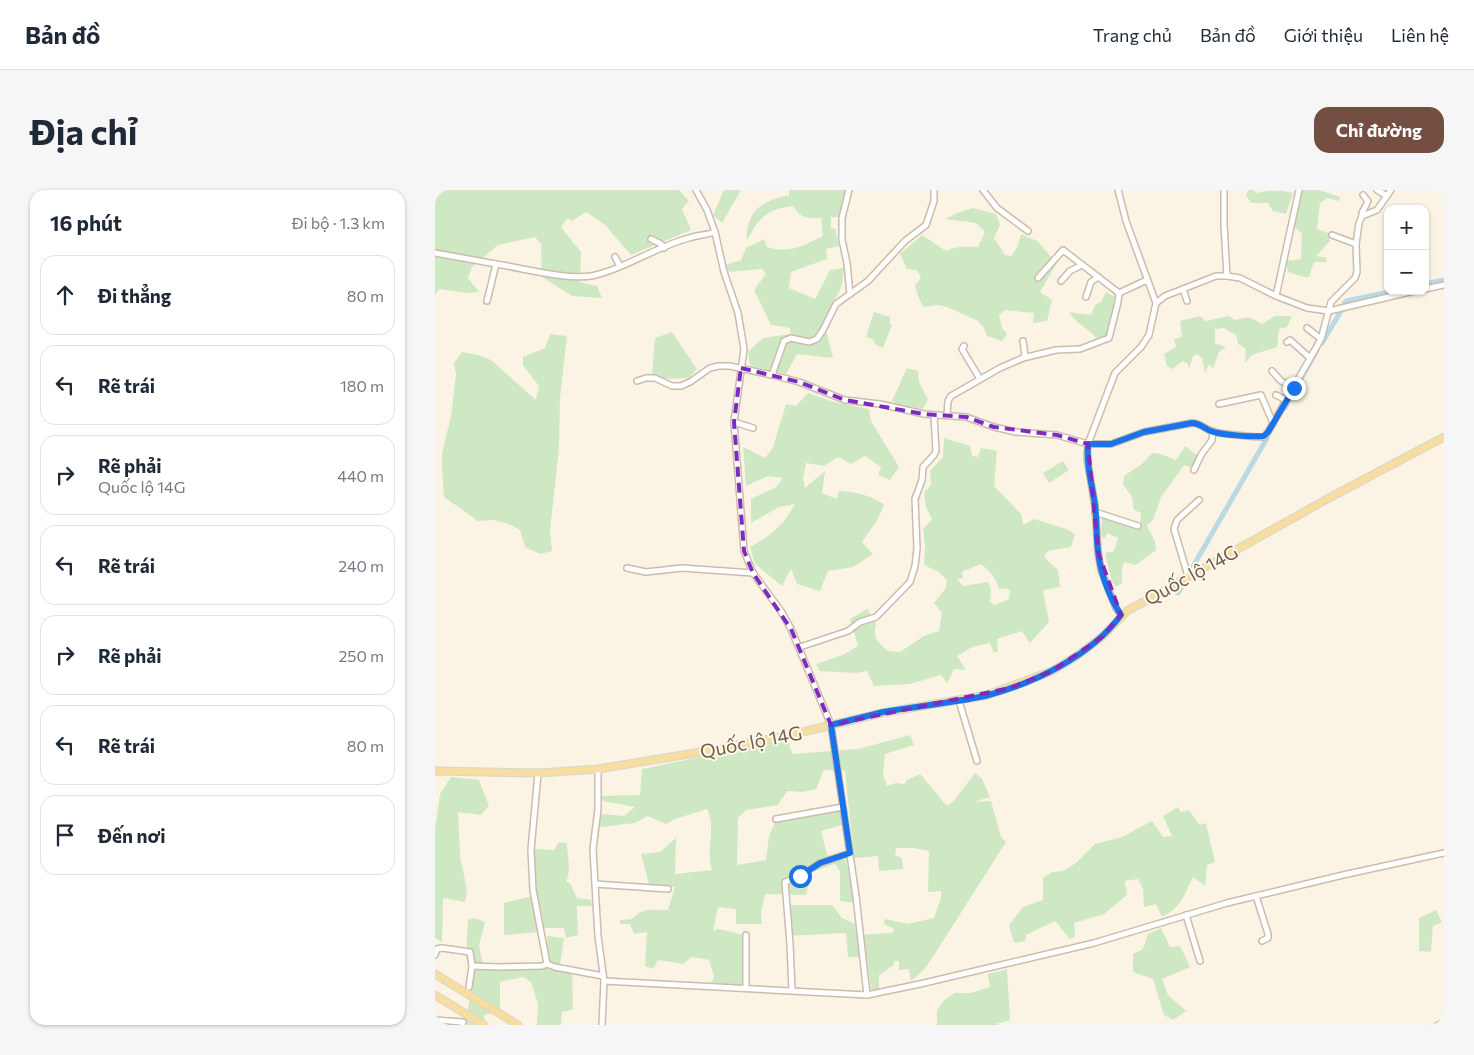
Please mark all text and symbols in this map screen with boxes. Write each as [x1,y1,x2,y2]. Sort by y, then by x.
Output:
text: Bản đồ [25,20,100,49]
text: Trang chủ [1093,24,1172,46]
text: Bản đồ [1200,24,1256,46]
text: Giới thiệu [1284,24,1363,46]
text: Liên hệ [1391,24,1449,46]
button: Chỉ đường [1314,107,1444,153]
text: Địa chỉ [30,109,138,152]
map controls [1384,205,1429,295]
button: + [1384,205,1429,250]
text: 16 phút [50,210,122,235]
text: Đi bộ · 1.3 km [292,213,385,232]
button: − [1384,250,1429,295]
icon: ahead [51,281,79,309]
text: Đi thẳng [98,284,171,307]
text: 80 m [347,286,384,305]
icon: left [51,371,79,399]
text: Rẽ trái [98,374,155,397]
text: 180 m [340,376,384,395]
route end [1283,377,1306,400]
text: Rẽ phải [98,454,162,477]
icon: right [51,461,79,489]
text: 440 m [337,466,384,485]
text: Quốc lộ 14G [98,477,185,496]
street label: Quốc lộ 14G [1140,539,1242,610]
icon: left [51,551,79,579]
text: Rẽ trái [98,554,155,577]
text: 240 m [338,556,384,575]
icon: right [51,641,79,669]
text: Rẽ phải [98,644,162,667]
text: 250 m [338,646,384,665]
street label: Quốc lộ 14G [698,720,804,763]
icon: left [51,731,79,759]
text: Rẽ trái [98,734,155,757]
text: 80 m [347,736,384,755]
icon: arrive [51,821,79,849]
text: Đến nơi [98,824,166,847]
route start [789,865,812,888]

